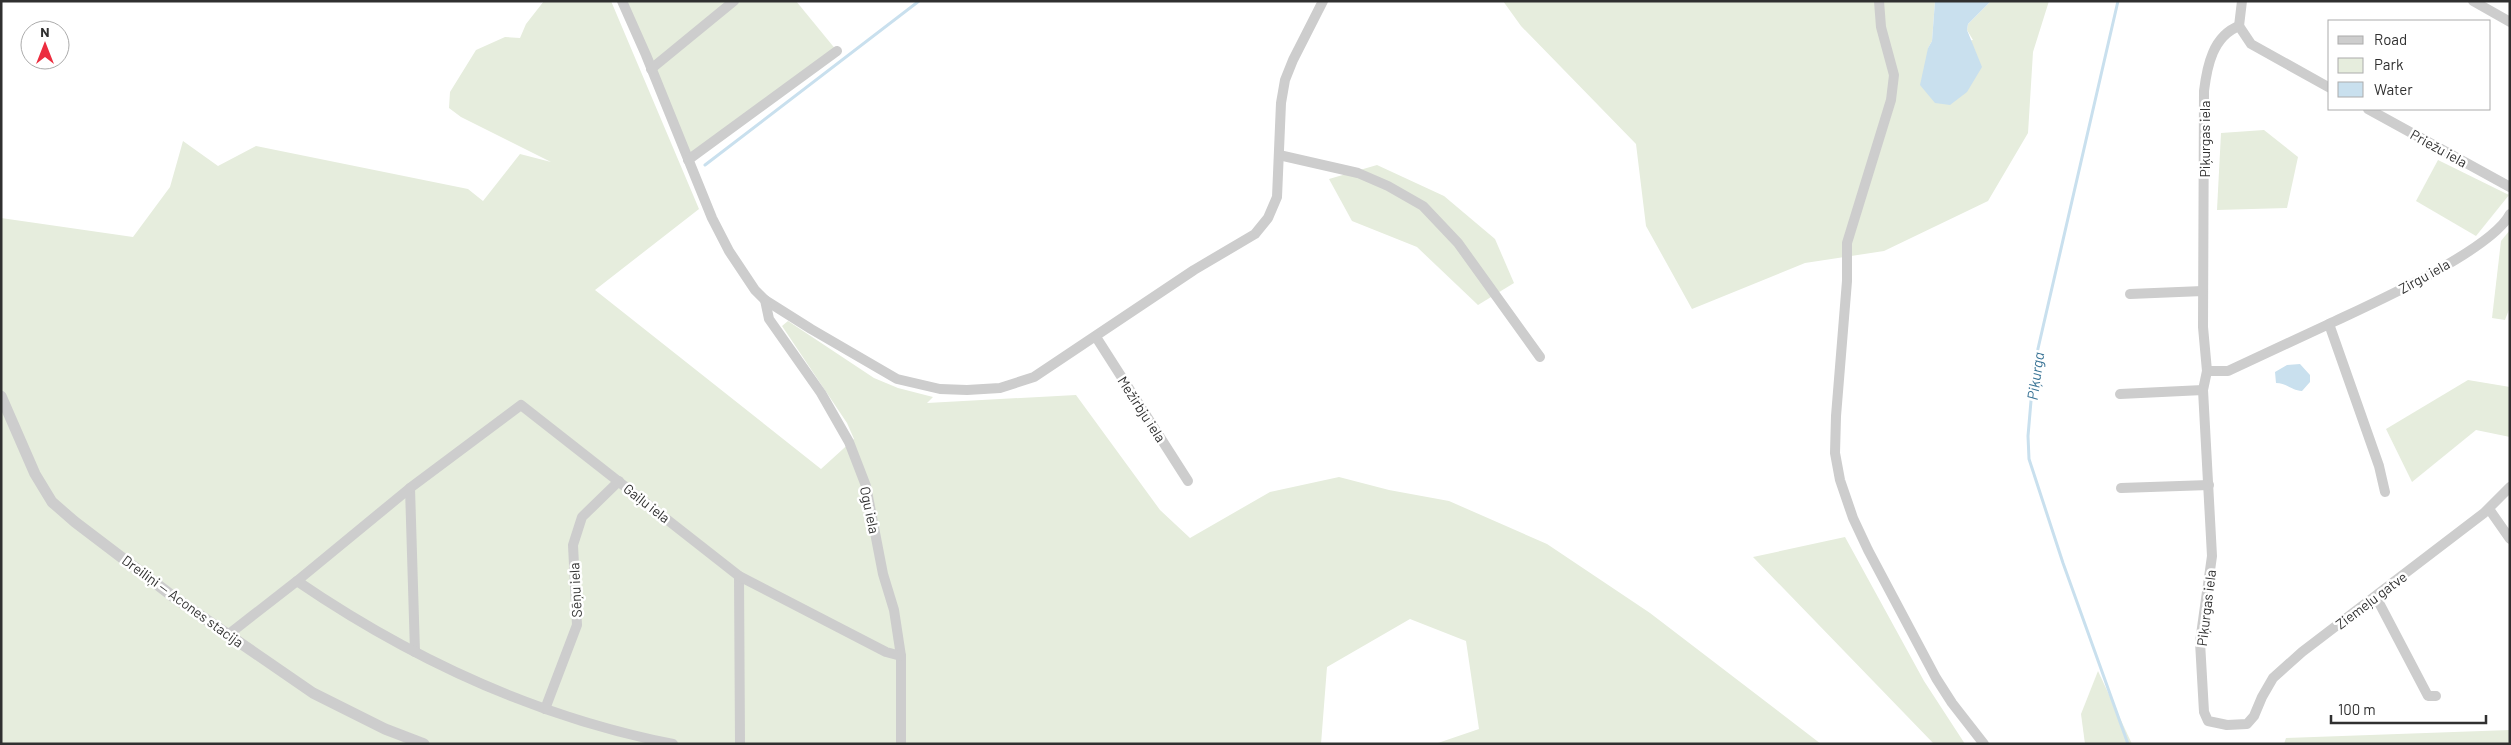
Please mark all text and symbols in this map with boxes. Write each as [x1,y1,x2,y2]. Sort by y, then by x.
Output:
north arrow [20,20,70,70]
legend [2328,20,2491,110]
text: N [40,23,50,40]
text: Road [2374,30,2407,48]
text: Park [2374,55,2404,73]
text: Water [2374,80,2413,98]
street label: Piķurgas iela [2196,101,2213,177]
street label: Priežu iela [2408,125,2470,171]
street label: Zirgu iela [2396,255,2452,297]
water label: Piķurga [2023,351,2047,401]
street label: Mežirbju iela [1114,373,1170,445]
street label: Gaiļu iela [620,480,674,526]
street label: Ogu iela [857,485,883,535]
street label: Dreiliņi — Acones stacija [119,551,247,651]
street label: Sēņu iela [565,562,585,618]
street label: Ziemeļu gatve [2332,568,2410,632]
street label: Piķurgas iela [2193,569,2219,647]
scale bar [2331,692,2486,724]
text: 100 m [2338,700,2376,718]

